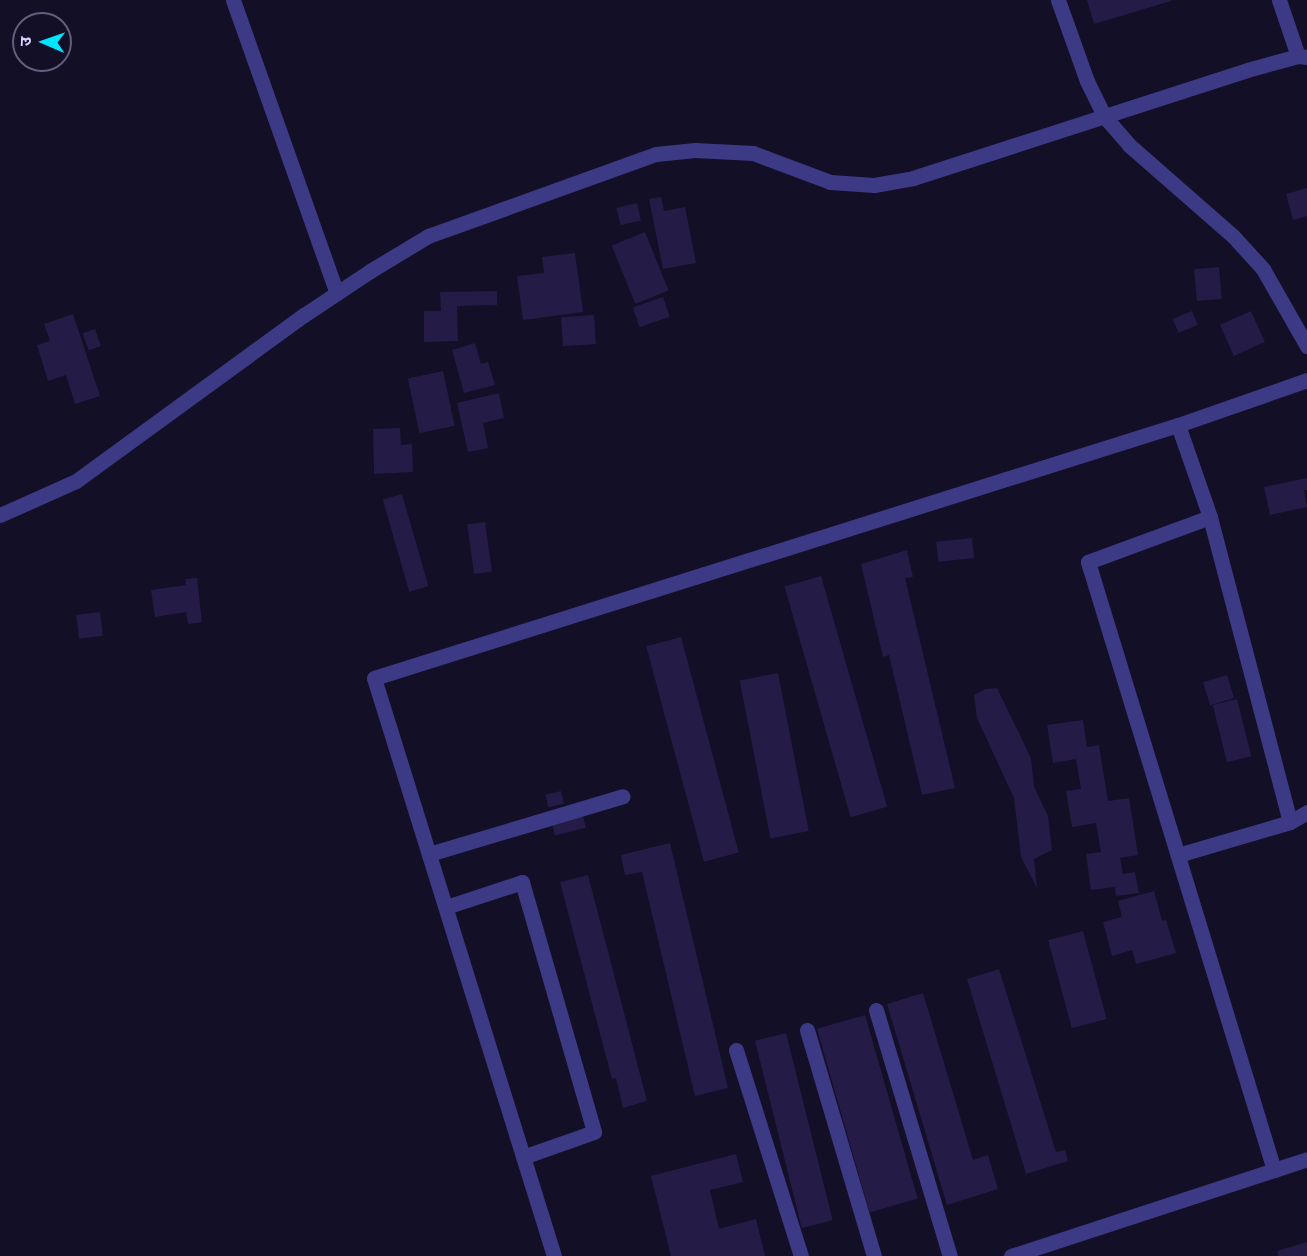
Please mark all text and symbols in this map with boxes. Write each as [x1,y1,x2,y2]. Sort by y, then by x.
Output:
north arrow [12,12,72,72]
text: उ [14,36,37,47]

